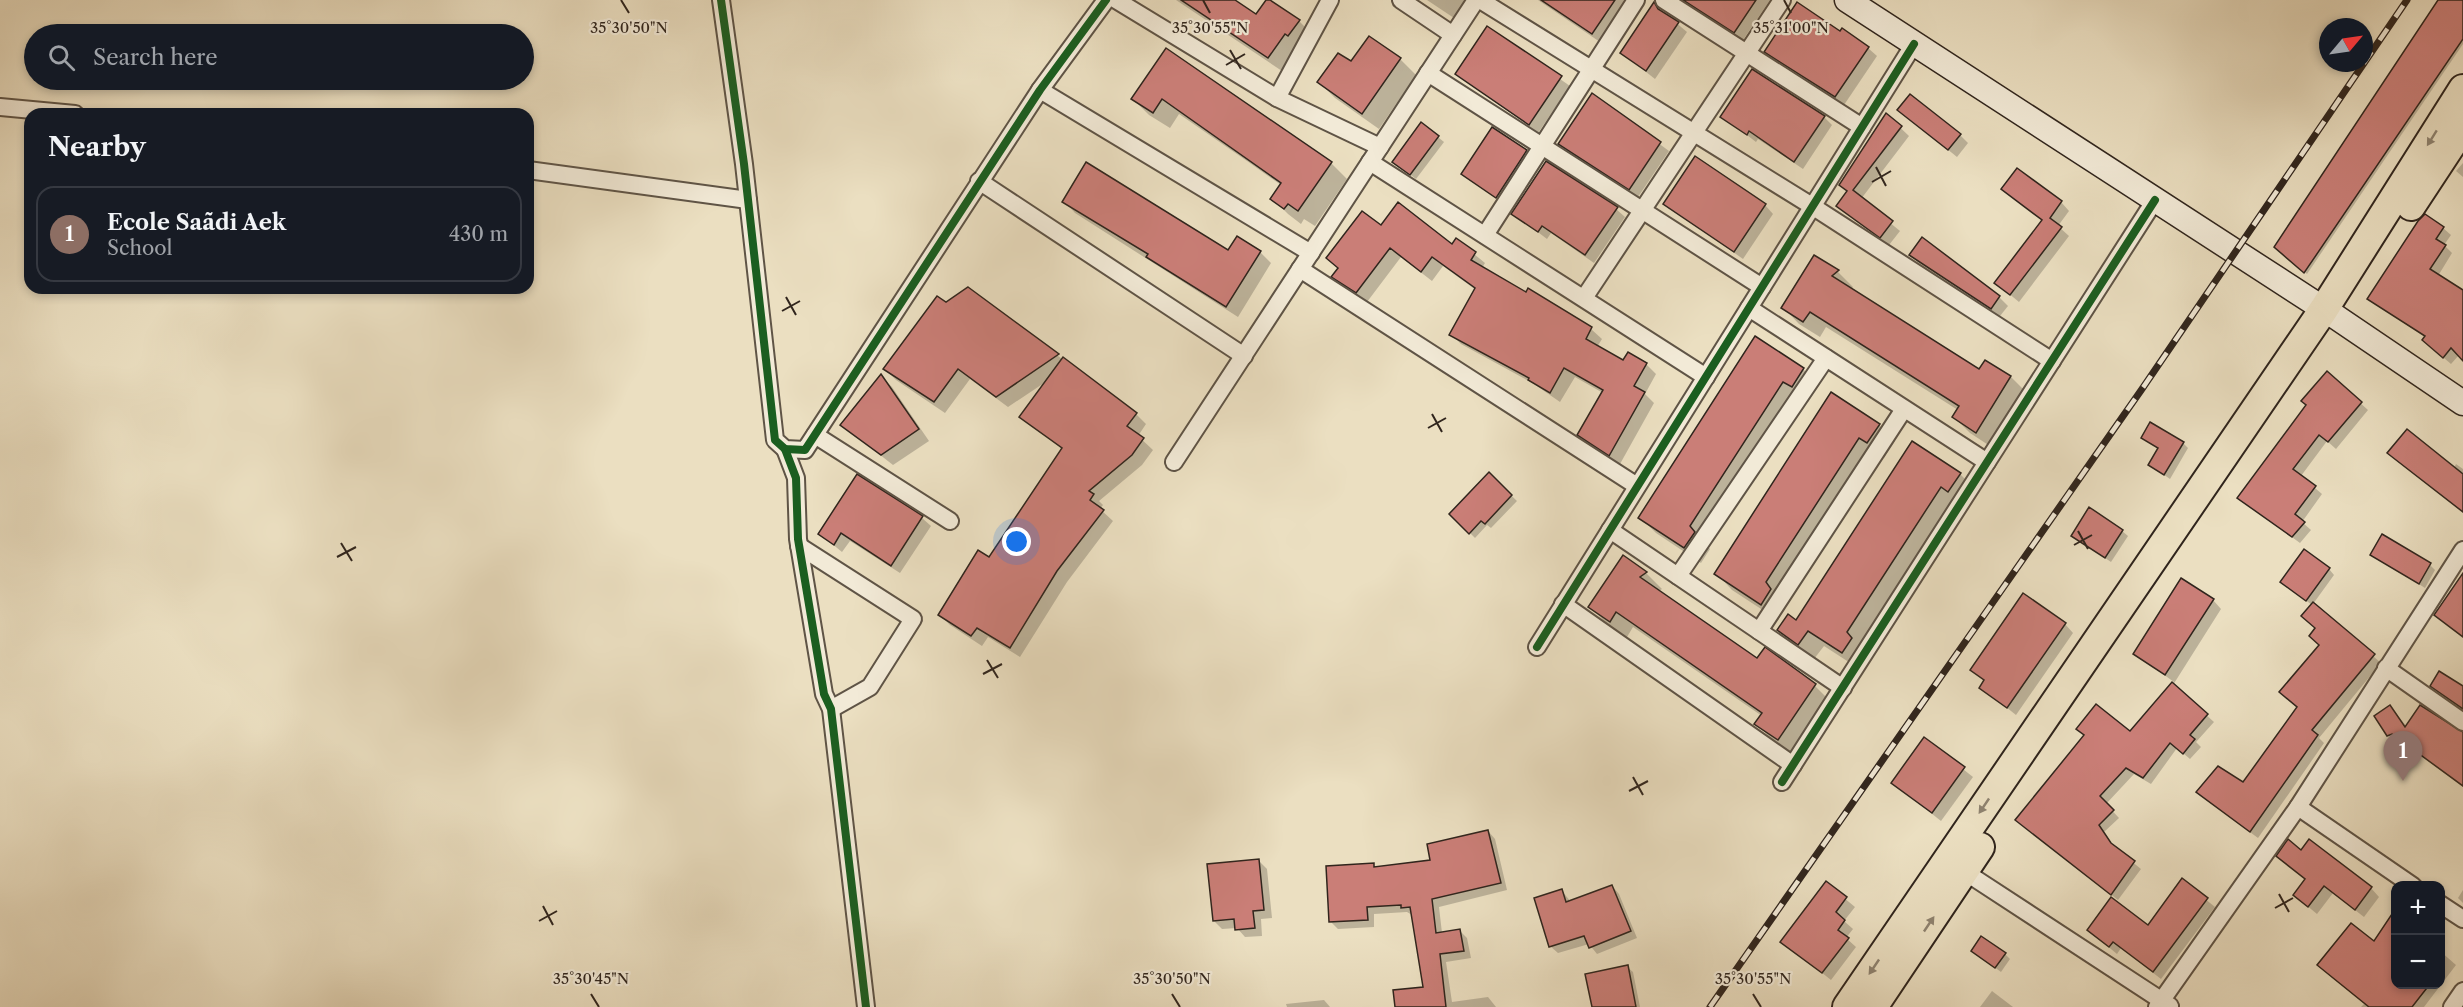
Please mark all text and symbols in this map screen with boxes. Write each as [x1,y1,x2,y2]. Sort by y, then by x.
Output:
text: 35°30'50"N [590,18,668,37]
text: 35°30'55"N [1172,18,1248,37]
text: 35°31'00"N [1753,18,1829,37]
north arrow [2319,18,2373,72]
search box [24,24,534,90]
icon: search [45,41,78,74]
text: Search here [93,44,218,71]
one-way arrow [2426,130,2437,146]
text: Nearby [48,131,146,163]
text: Ecole Saãdi Aek [107,209,286,236]
text: 1 [65,222,74,246]
text: 430 m [449,222,508,246]
text: School [107,236,172,260]
your location [1002,527,1031,556]
pin: 1 [2384,732,2422,781]
one-way arrow [1979,798,1990,814]
map controls [2391,881,2445,989]
button: + [2391,881,2445,935]
one-way arrow [1923,915,1934,932]
button: − [2391,935,2445,989]
one-way arrow [1869,959,1880,975]
text: 35°30'45"N [553,969,629,988]
text: 35°30'50"N [1133,969,1211,988]
text: 35°30'55"N [1715,969,1791,988]

